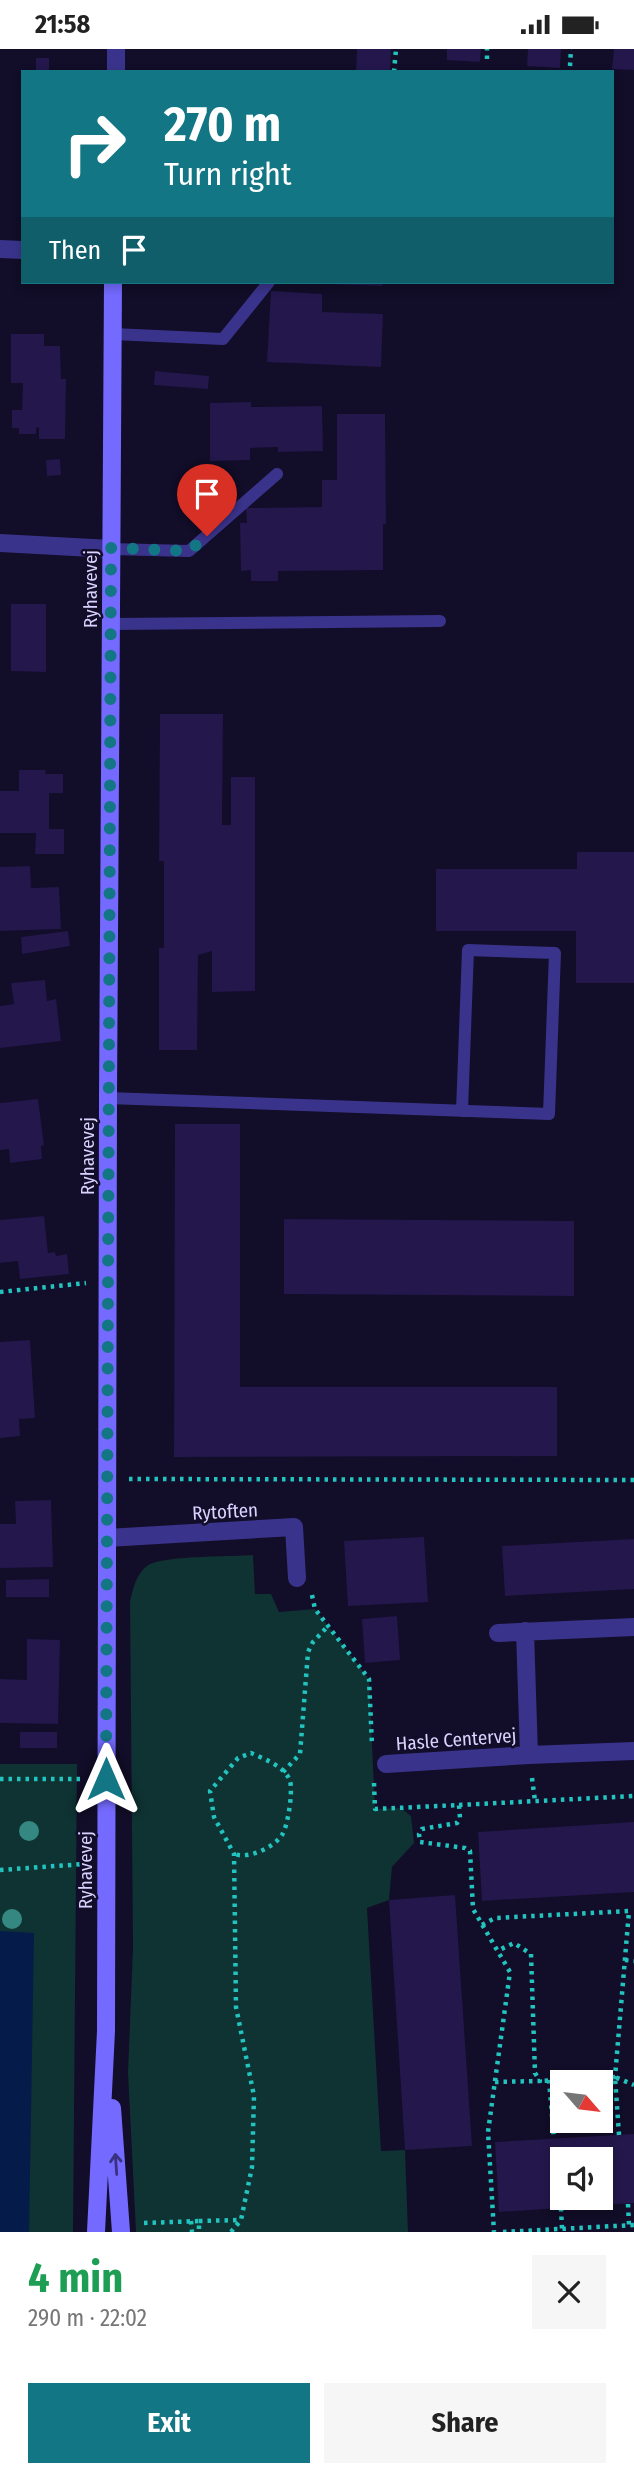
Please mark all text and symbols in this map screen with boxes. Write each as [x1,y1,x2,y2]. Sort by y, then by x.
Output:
text: 21:58 [35,9,90,40]
text: 270 m [164,95,281,154]
icon: right [49,98,140,189]
text: Turn right [164,155,291,193]
icon: arrive [115,231,153,269]
text: Then [49,235,101,266]
pin [177,464,237,536]
icon: arrive [188,475,226,513]
street label: Ryhavevej [79,550,102,628]
street label: Ryhavevej [76,1117,99,1195]
street label: Rytoften [192,1498,259,1525]
street label: Hasle Centervej [395,1724,517,1755]
position arrow [69,1742,143,1816]
street label: Ryhavevej [74,1831,97,1909]
north arrow [550,2070,612,2133]
map controls [550,2070,613,2210]
button: sound [550,2147,613,2210]
one-way arrow [109,2153,122,2176]
text: 4 min [28,2253,123,2303]
button: close [532,2255,606,2329]
text: 290 m · 22:02 [28,2304,147,2332]
button: Exit [28,2383,310,2463]
button: Share [324,2383,606,2463]

